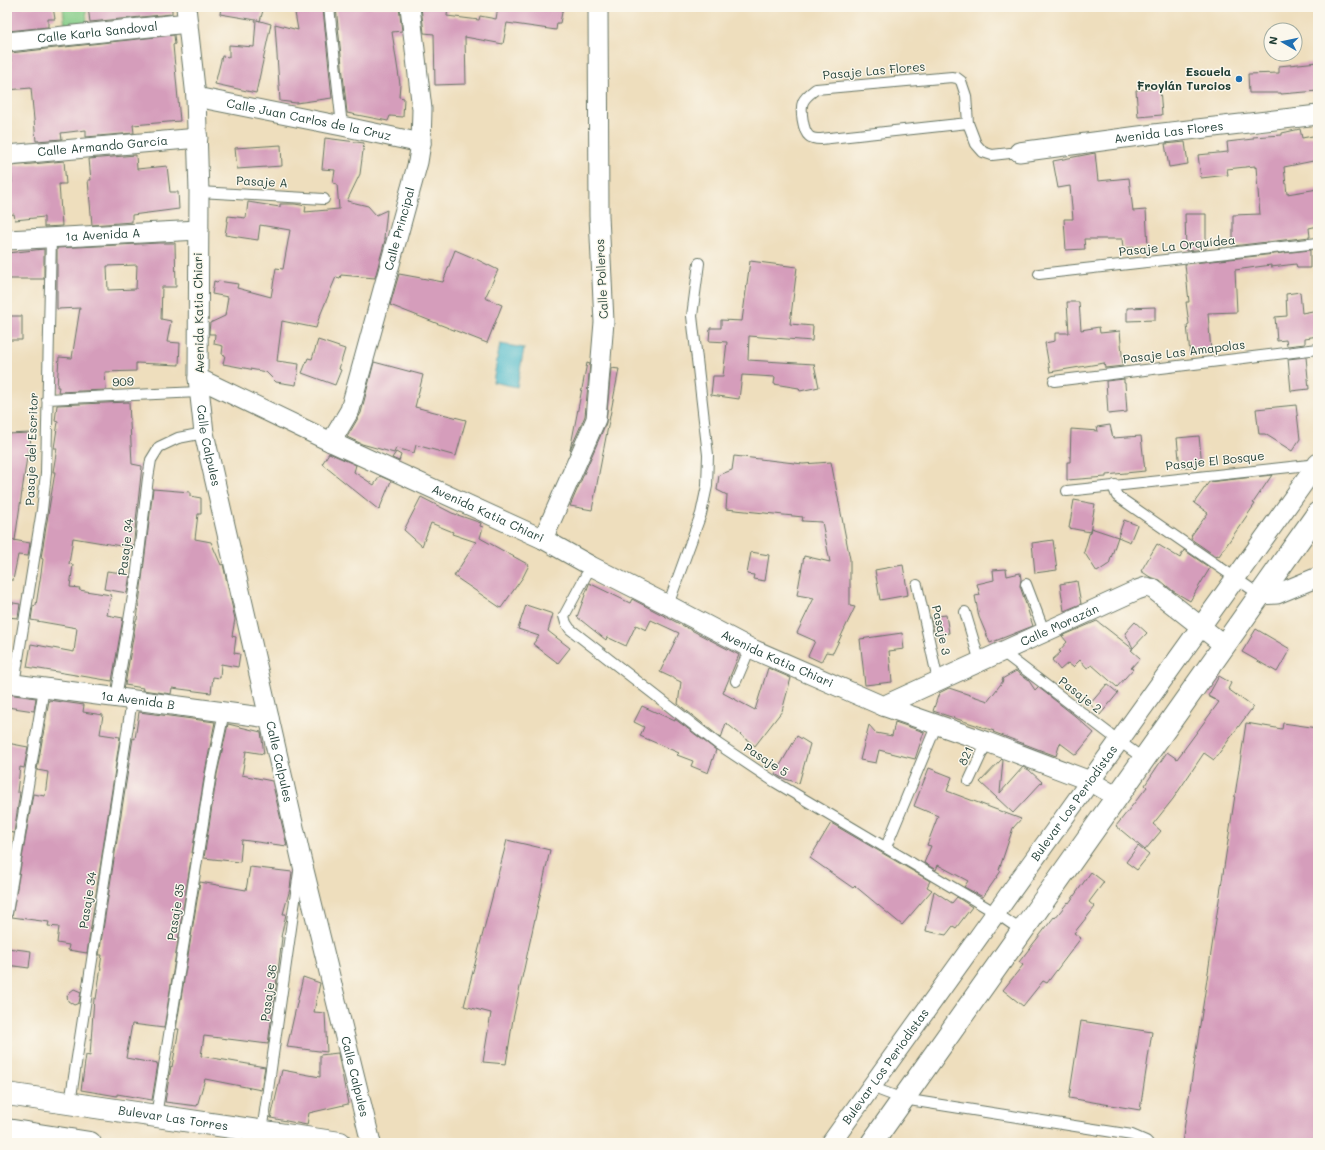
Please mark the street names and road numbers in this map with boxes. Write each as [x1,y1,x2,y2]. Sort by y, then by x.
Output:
street label: Calle Karla Sandoval [36,17,158,46]
street label: Pasaje Las Flores [822,58,926,82]
street label: Calle Juan Carlos de la Cruz [225,94,393,143]
street label: Avenida Las Flores [1113,117,1224,146]
street label: Calle Armando García [37,132,168,159]
street label: Pasaje A [236,172,288,190]
street label: Calle Principal [380,185,418,272]
street label: 1a Avenida A [65,224,141,244]
street label: Pasaje La Orquídea [1118,231,1236,259]
street label: Calle Polleros [591,238,611,320]
street label: Avenida Katia Chiari [189,252,207,374]
street label: Pasaje Las Amapolas [1122,336,1246,366]
street label: 909 [112,372,134,390]
street label: Pasaje del Escritor [21,392,41,506]
street label: Calle Calpules [194,404,225,488]
street label: Pasaje El Bosque [1165,447,1265,473]
street label: Avenida Katia Chiari [430,480,547,545]
street label: Pasaje 34 [114,517,136,576]
street label: Calle Morazán [1017,600,1101,649]
street label: Pasaje 3 [929,603,955,656]
street label: Avenida Katia Chiari [719,625,836,690]
street label: Pasaje 2 [1056,672,1105,716]
street label: 1a Avenida B [100,687,176,712]
street label: Calle Calpules [263,719,297,804]
street label: Pasaje 5 [741,739,792,780]
street label: Bulevar Los Periodistas [1027,741,1121,864]
street label: 821 [954,744,976,768]
street label: Pasaje 34 [75,870,99,929]
street label: Pasaje 35 [163,882,187,941]
street label: Pasaje 36 [256,963,280,1023]
street label: Bulevar Los Periodistas [838,1005,932,1127]
street label: Calle Calpules [338,1034,373,1119]
street label: Bulevar Las Torres [117,1101,230,1133]

